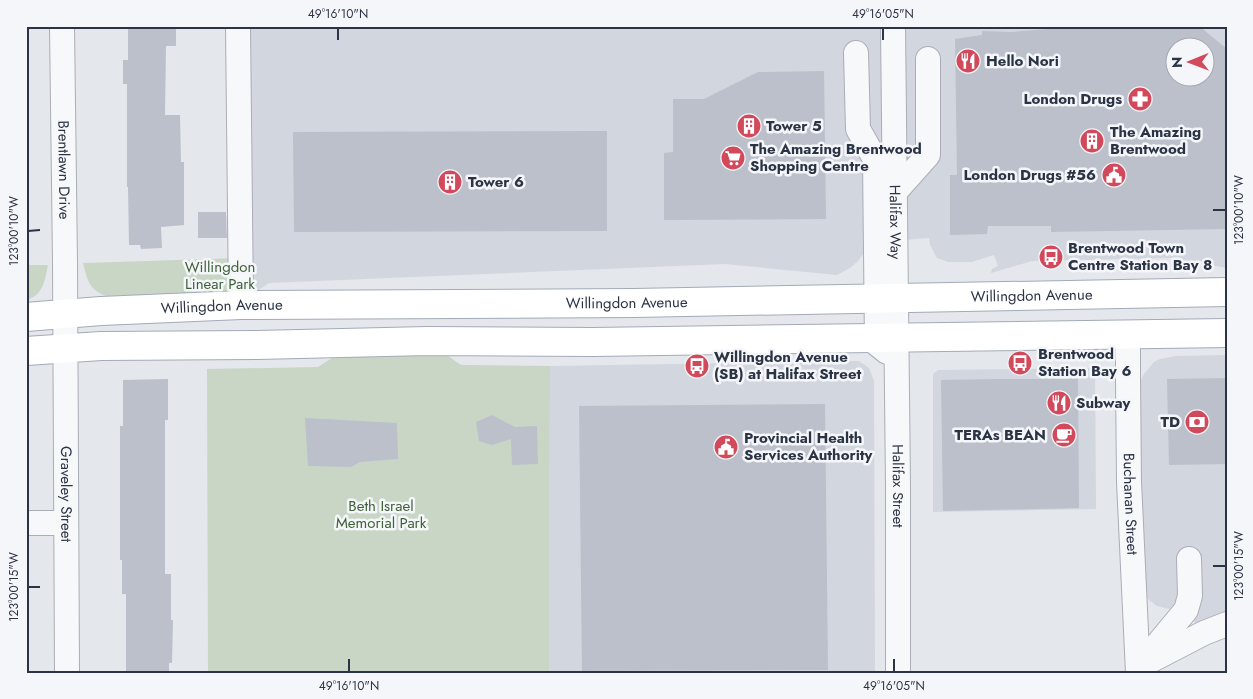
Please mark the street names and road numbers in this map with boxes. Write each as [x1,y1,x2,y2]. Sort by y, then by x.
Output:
street label: Brentlawn Drive [52,120,75,220]
street label: Halifax Way [884,184,907,260]
street label: Willingdon Avenue [970,283,1093,308]
street label: Willingdon Avenue [566,291,688,314]
street label: Willingdon Avenue [160,294,283,319]
street label: Halifax Street [887,444,909,528]
street label: Graveley Street [55,446,77,542]
street label: Buchanan Street [1118,453,1143,556]

